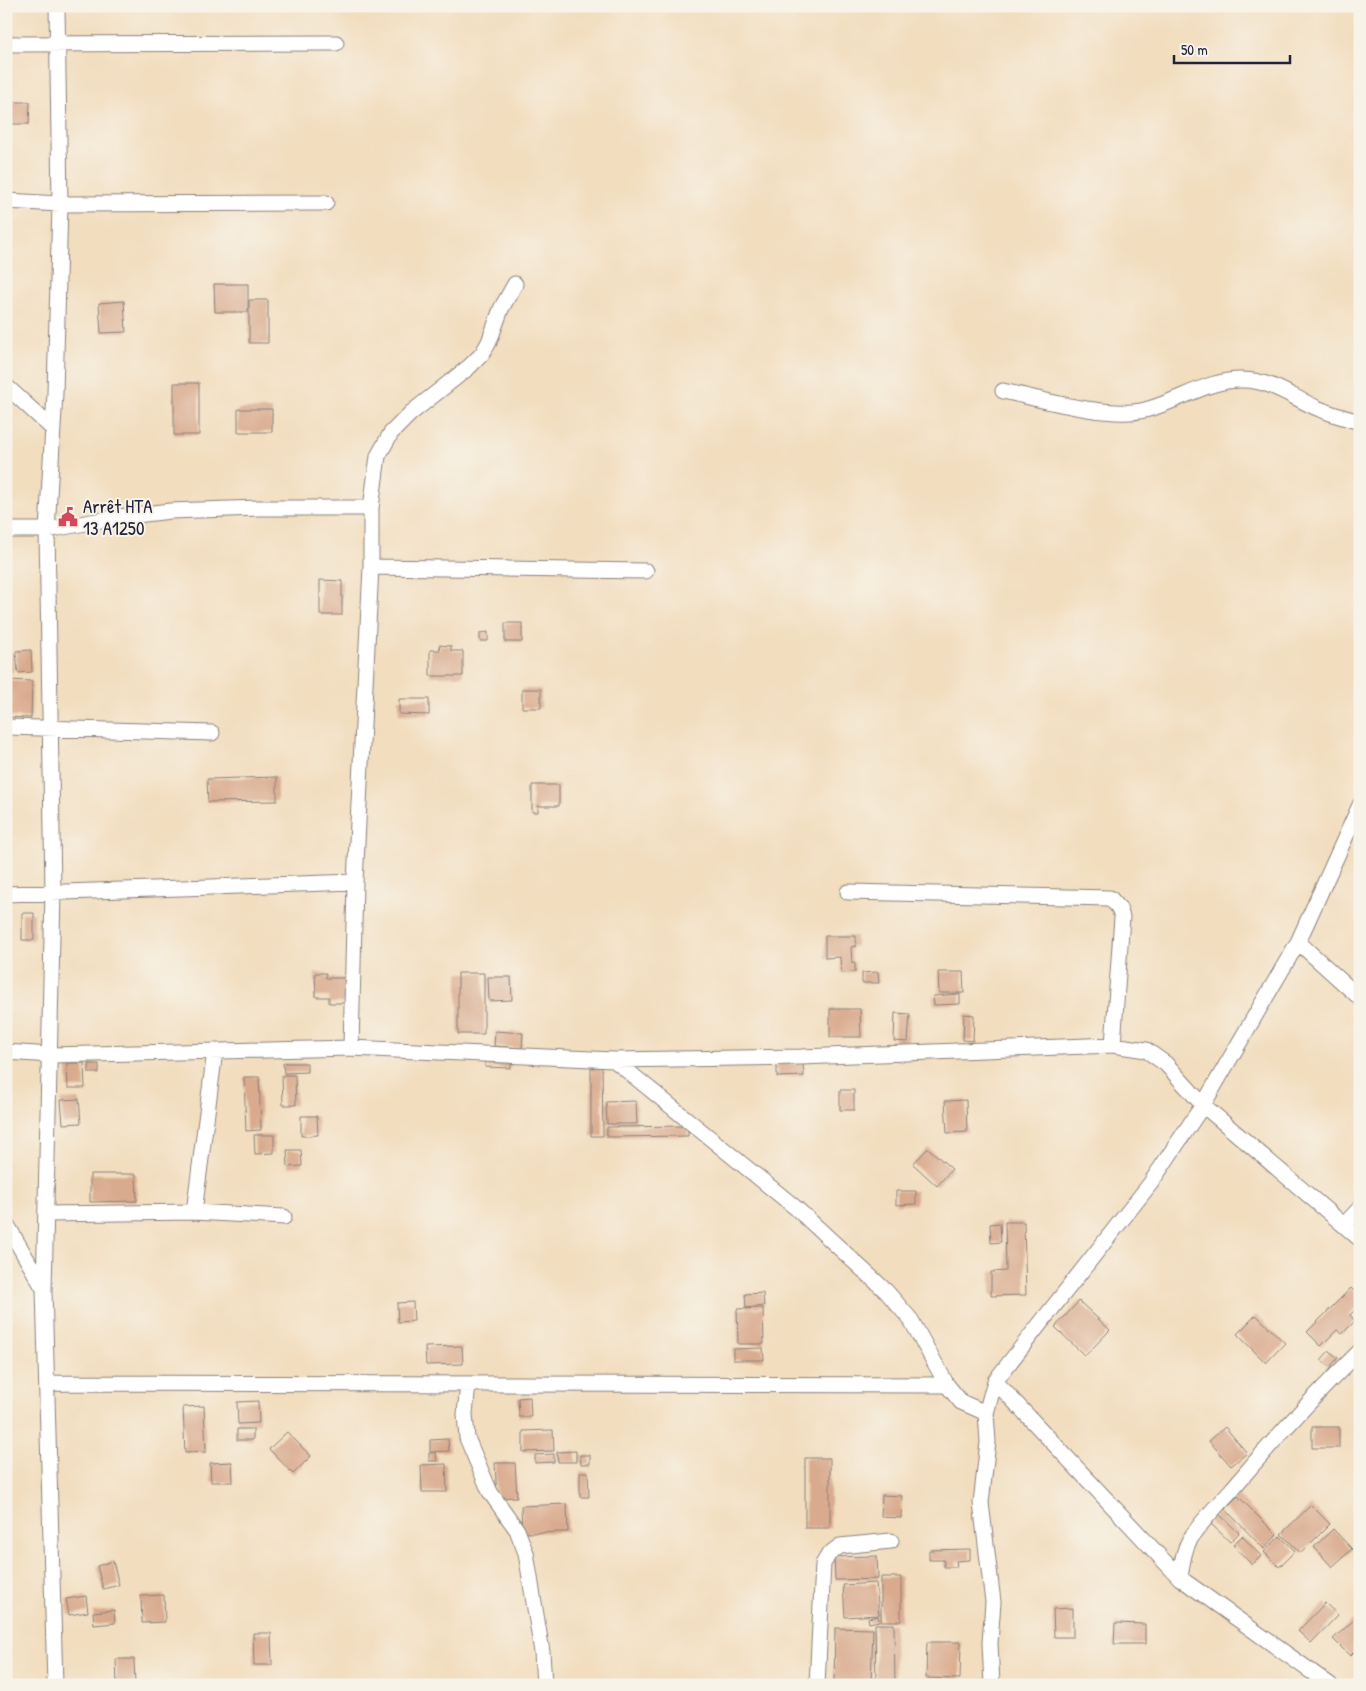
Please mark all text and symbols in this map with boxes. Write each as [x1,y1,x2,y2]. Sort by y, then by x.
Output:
scale bar [1174,32,1290,64]
text: 50 m [1181,39,1208,60]
place label: Arrêt HTA 13 A1250 [83,493,152,541]
public building icon: Arrêt HTA 13 A1250 [57,506,79,528]

